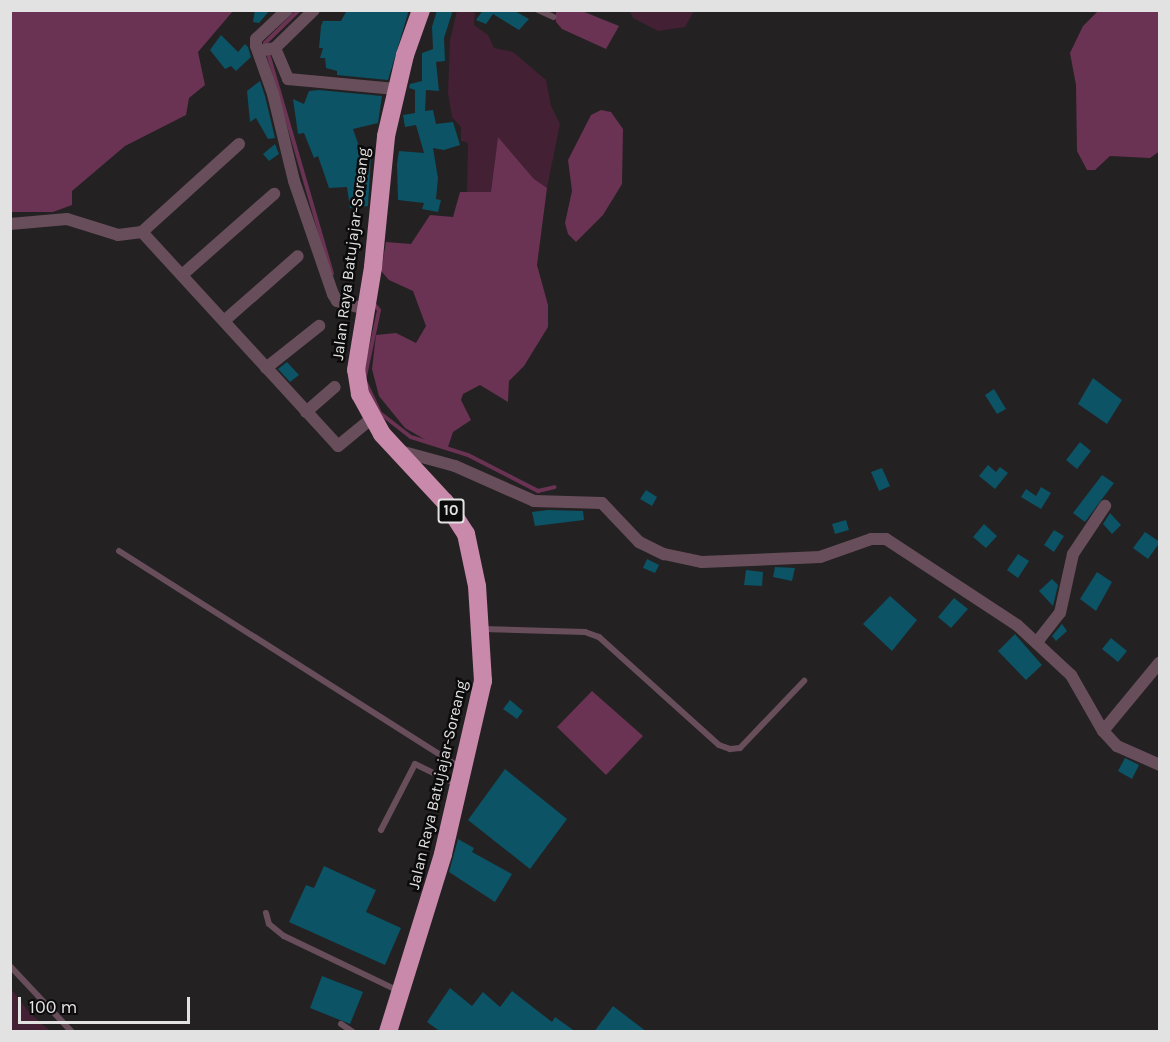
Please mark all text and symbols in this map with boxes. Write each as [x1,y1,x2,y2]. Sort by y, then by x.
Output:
street label: Jalan Raya Batujajar-Soreang [328,147,374,361]
road number: 10 [438,499,464,523]
street label: Jalan Raya Batujajar-Soreang [405,679,471,891]
scale bar [21,985,194,1023]
text: 100 m [29,996,77,1018]

